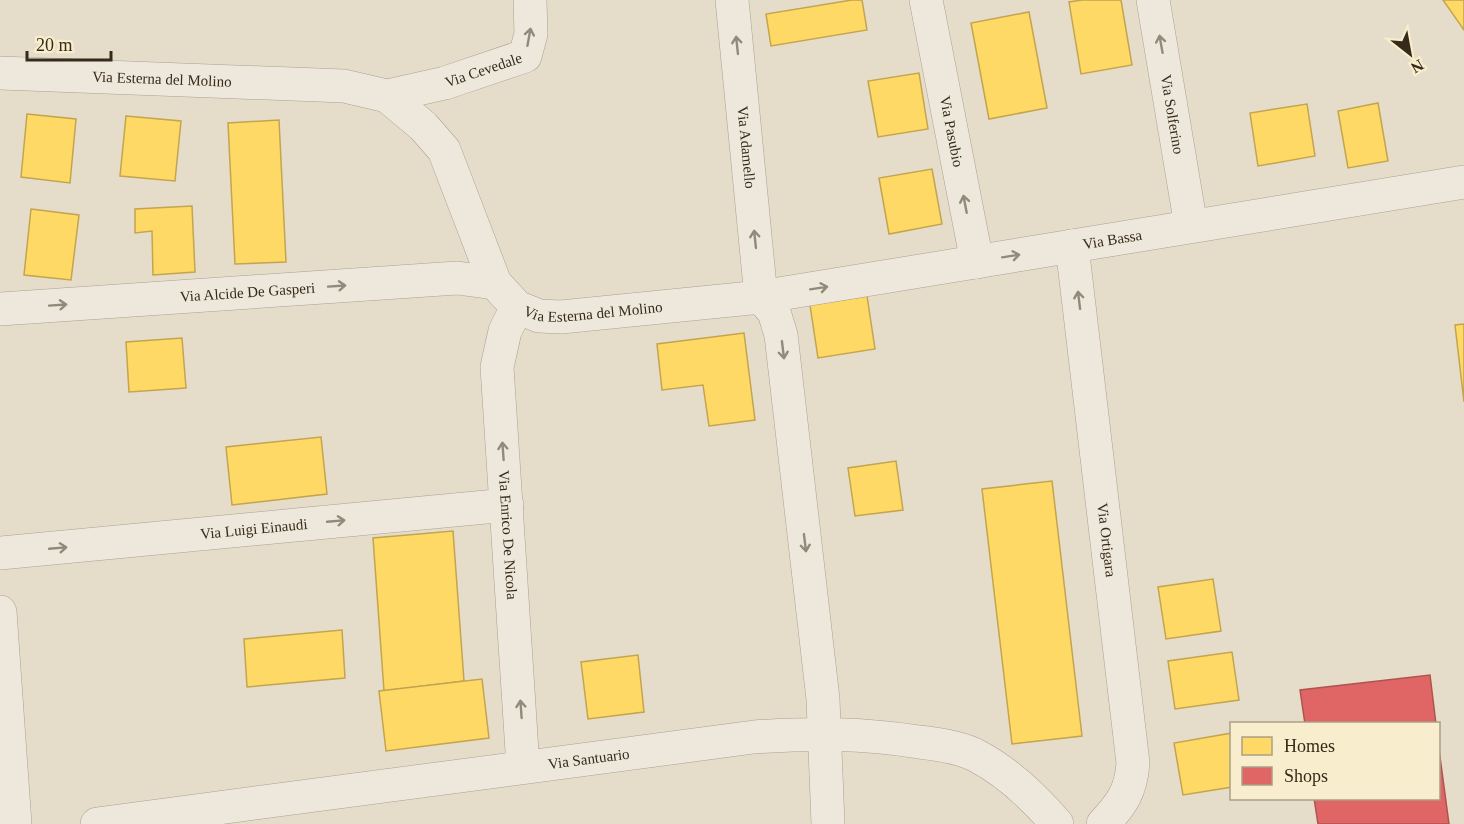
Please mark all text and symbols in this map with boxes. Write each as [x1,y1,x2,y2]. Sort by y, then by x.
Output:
scale bar [27,24,111,62]
north arrow [1380,24,1440,84]
one-way arrow [524,28,535,47]
text: 20 m [36,35,73,55]
one-way arrow [731,35,742,55]
one-way arrow [1155,35,1166,55]
street label: Via Cevedale [443,49,524,90]
text: N [1408,56,1427,77]
street label: Via Esterna del Molino [92,68,232,90]
street label: Via Solferino [1158,73,1187,155]
street label: Via Pasubio [937,95,966,168]
street label: Via Adamello [734,105,758,189]
one-way arrow [959,195,970,215]
street label: Via Bassa [1082,227,1143,252]
one-way arrow [749,229,760,249]
one-way arrow [1001,250,1021,261]
street label: Via Alcide De Gasperi [179,280,316,305]
one-way arrow [326,281,346,292]
one-way arrow [809,282,828,293]
one-way arrow [1073,290,1084,310]
one-way arrow [48,299,68,310]
street label: Via Esterna del Molino [521,299,663,325]
one-way arrow [777,339,788,359]
one-way arrow [497,442,508,462]
street label: Via Enrico De Nicola [496,470,520,600]
street label: Via Ortigara [1094,502,1119,578]
one-way arrow [326,515,345,526]
street label: Via Luigi Einaudi [200,516,308,542]
one-way arrow [800,533,811,553]
one-way arrow [48,542,68,553]
one-way arrow [515,699,526,719]
legend [1230,722,1440,800]
text: Homes [1284,736,1335,756]
street label: Via Santuario [547,746,630,772]
text: Shops [1284,766,1328,786]

